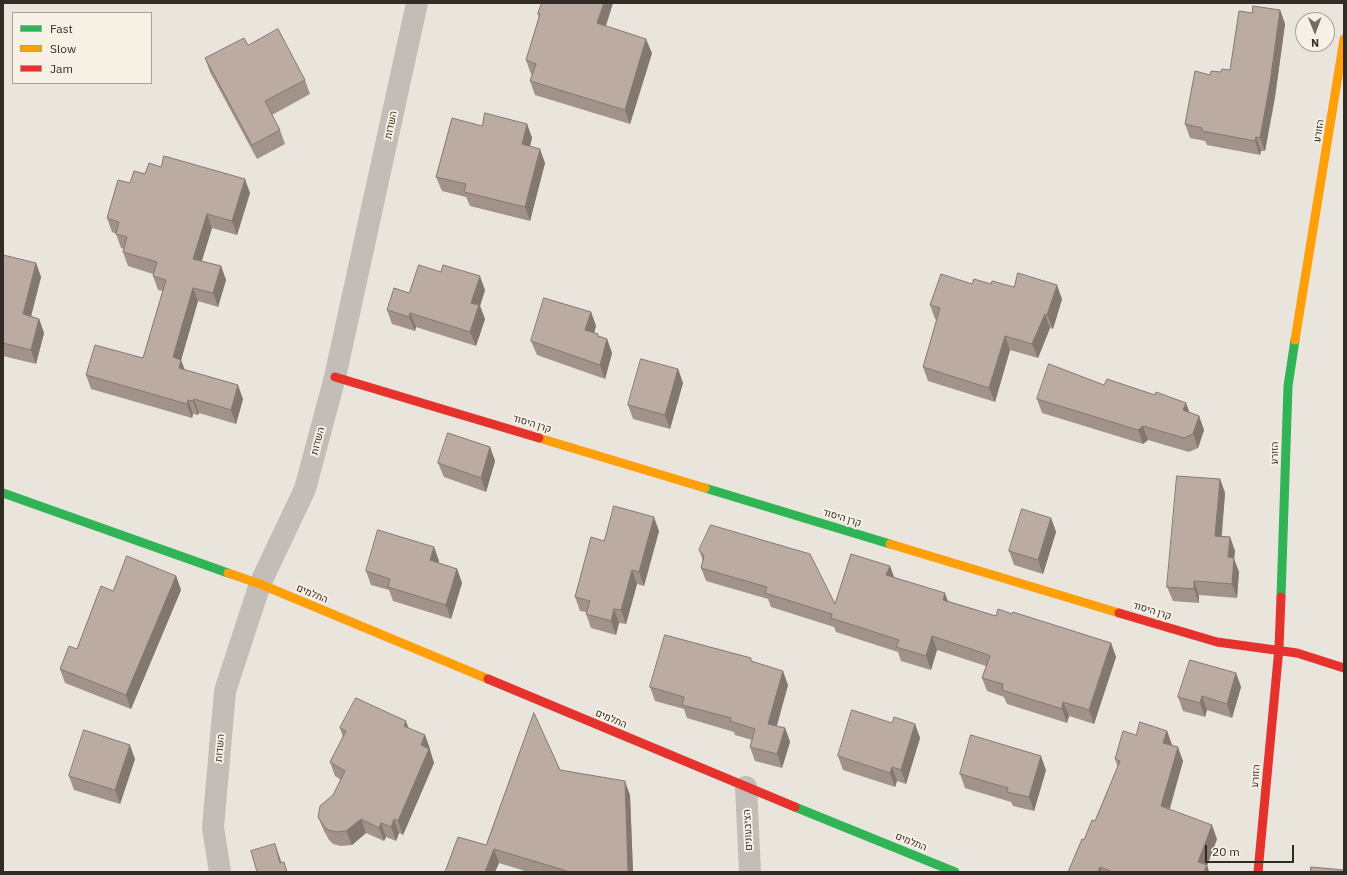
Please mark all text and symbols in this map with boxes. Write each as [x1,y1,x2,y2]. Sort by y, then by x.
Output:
legend [12,12,152,84]
north arrow [1295,12,1335,52]
text: Fast [50,21,73,36]
text: N [1311,36,1319,50]
text: Slow [50,41,76,56]
text: Jam [50,61,73,76]
street label: השדות [382,110,400,140]
street label: הזורע [1311,119,1327,143]
street label: קרן היסוד [511,412,553,436]
street label: השדות [309,426,327,456]
street label: הזורע [1269,441,1281,465]
street label: קרן היסוד [821,506,863,530]
street label: התלמים [294,582,330,606]
street label: קרן היסוד [1131,599,1173,623]
street label: התלמים [593,707,629,731]
street label: השדות [213,733,227,763]
street label: הזורע [1249,764,1263,788]
street label: הציבעונים [741,809,755,851]
street label: התלמים [893,830,929,854]
scale bar [1207,837,1296,863]
text: 20 m [1212,844,1240,859]

